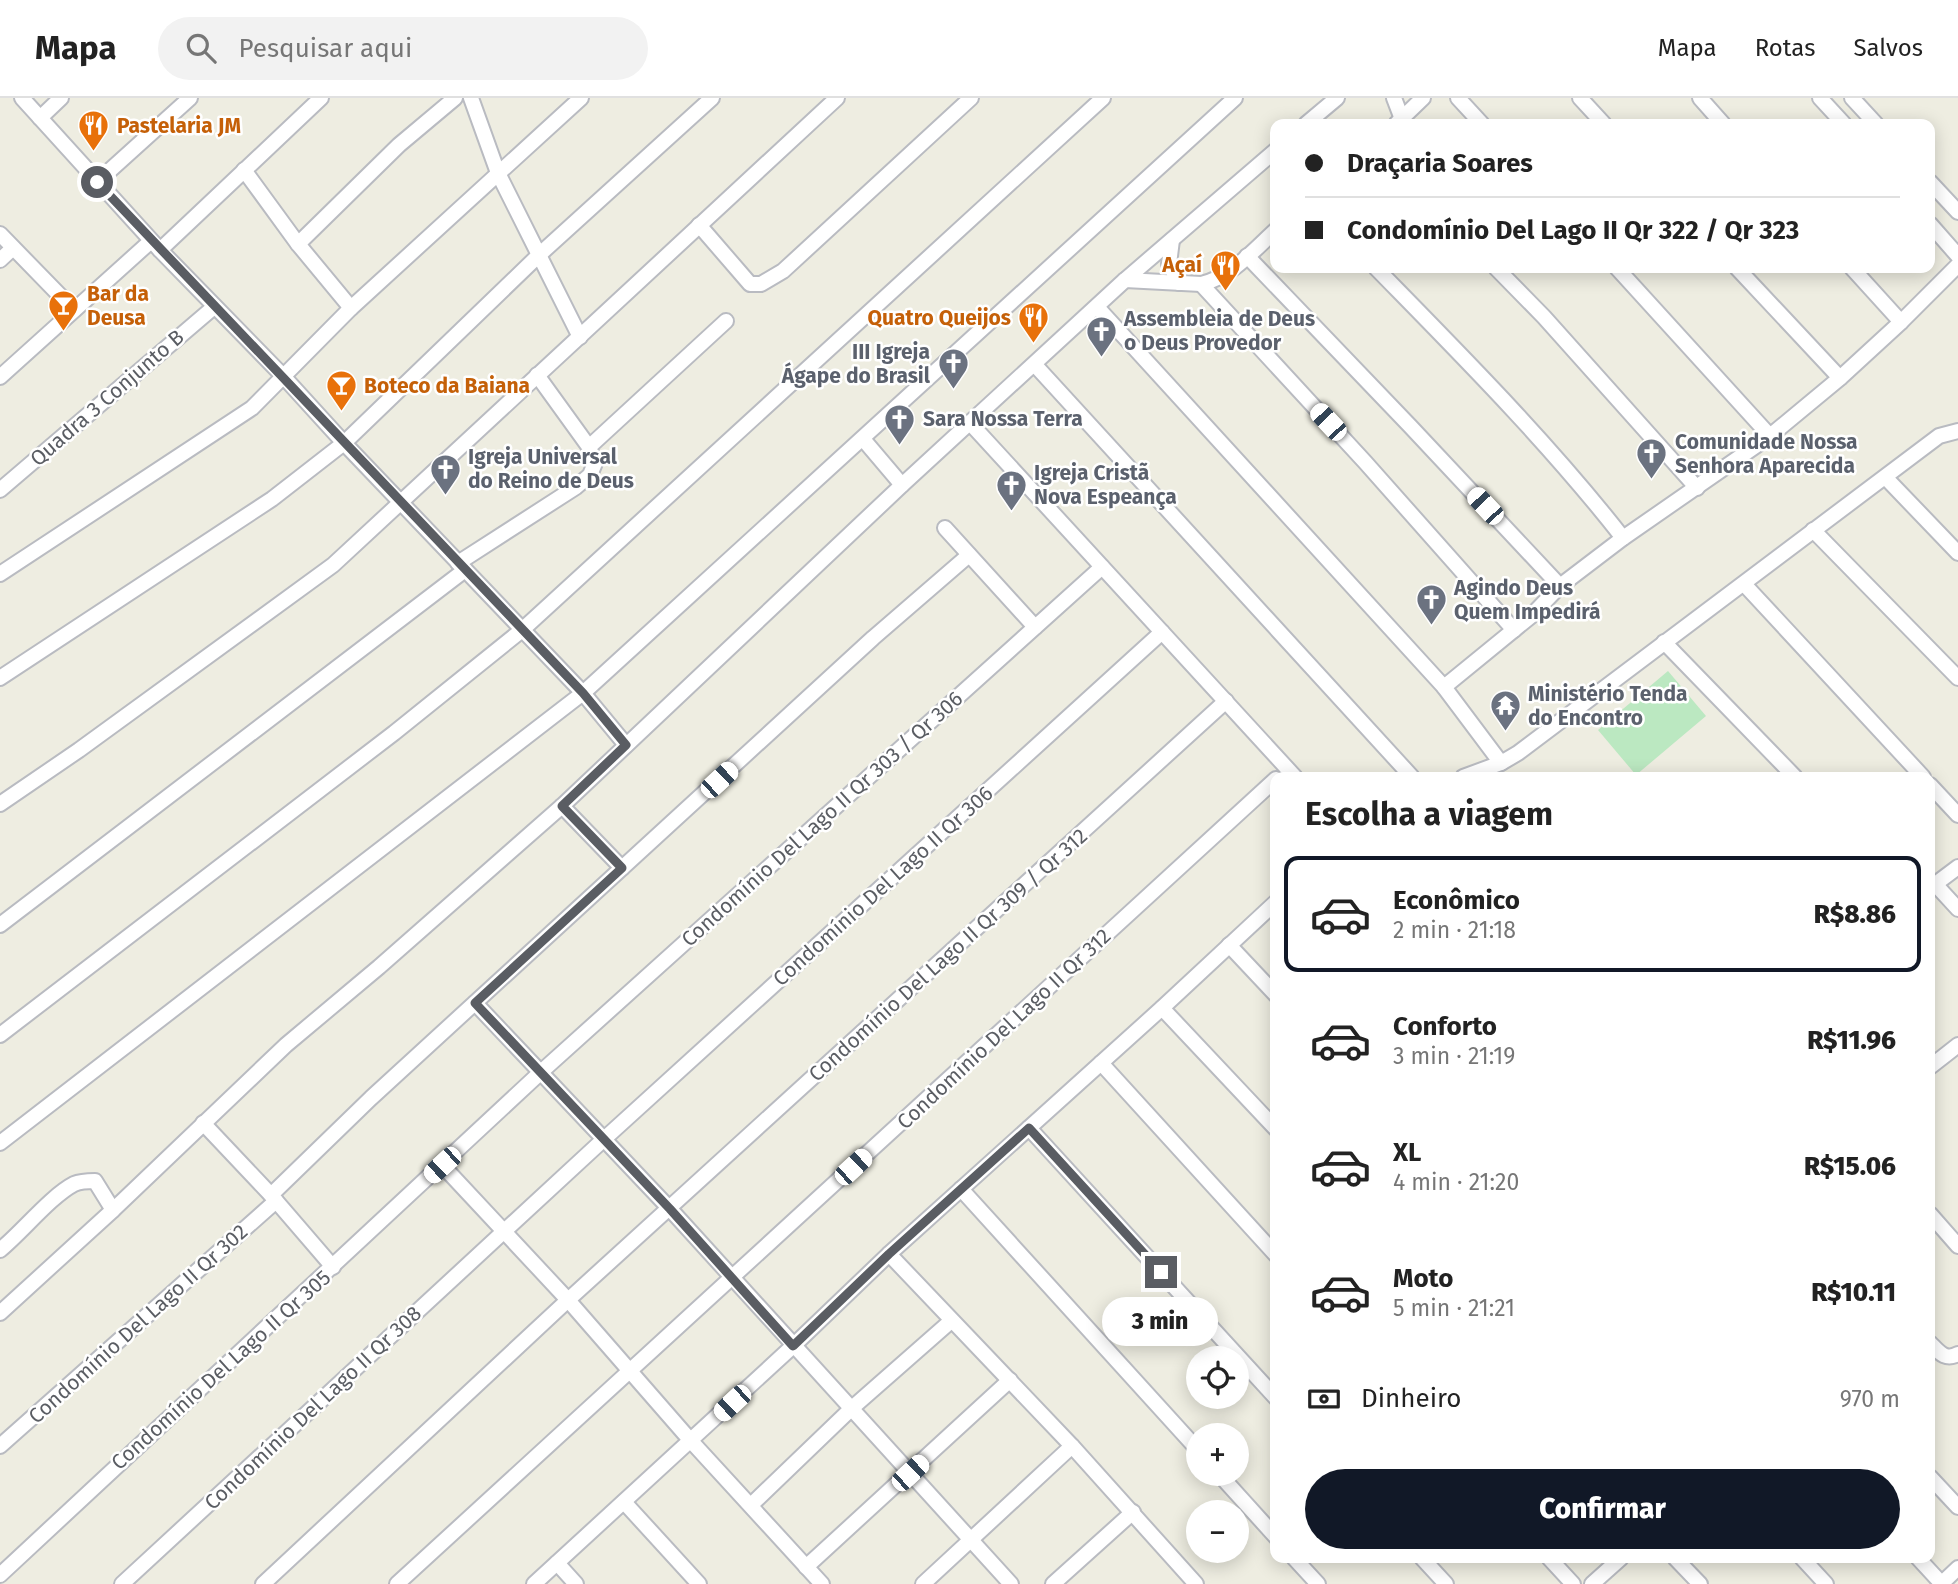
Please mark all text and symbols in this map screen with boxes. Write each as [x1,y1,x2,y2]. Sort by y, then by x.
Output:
search box [158,17,648,80]
text: Mapa [35,28,116,68]
icon: search [182,29,220,67]
text: Pesquisar aqui [238,33,412,64]
text: Mapa [1658,34,1717,62]
text: Rotas [1755,34,1815,62]
text: Salvos [1853,34,1923,62]
restaurant icon: Pastelaria JM [77,109,111,153]
place label: Pastelaria JM [117,113,241,139]
text: Draçaria Soares [1347,148,1533,179]
route start [81,166,113,198]
text: Condomínio Del Lago II Qr 322 / Qr 323 [1347,215,1799,246]
restaurant icon: Açaí [1208,248,1242,292]
place label: Açaí [1161,252,1202,278]
place label: Bar da Deusa [87,281,149,331]
bar icon: Bar da Deusa [47,289,81,333]
restaurant icon: Quatro Queijos [1017,301,1051,345]
place label: Quatro Queijos [868,305,1011,331]
place label: Assembleia de Deus o Deus Provedor [1123,306,1315,356]
church icon: Assembleia de Deus o Deus Provedor [1084,314,1118,358]
street label: Quadra 3 Conjunto B [25,324,189,472]
place label: III Igreja Ágape do Brasil [781,339,931,389]
church icon: III Igreja Ágape do Brasil [936,347,970,391]
bar icon: Boteco da Baiana [324,369,358,413]
place label: Boteco da Baiana [364,373,530,399]
car [1306,399,1351,445]
church icon: Sara Nossa Terra [883,402,917,446]
place label: Sara Nossa Terra [923,406,1083,432]
place label: Comunidade Nossa Senhora Aparecida [1675,429,1858,479]
church icon: Comunidade Nossa Senhora Aparecida [1635,437,1669,481]
place label: Igreja Universal do Reino de Deus [468,444,634,494]
church icon: Igreja Universal do Reino de Deus [428,452,462,496]
place label: Igreja Cristã Nova Espeança [1034,460,1177,510]
church icon: Igreja Cristã Nova Espeança [994,468,1028,512]
car [1463,483,1508,529]
place label: Agindo Deus Quem Impedirá [1453,575,1601,625]
church icon: Agindo Deus Quem Impedirá [1414,583,1448,627]
place label: Ministério Tenda do Encontro [1528,681,1688,731]
street label: Condomínio Del Lago II Qr 303 / Qr 306 [676,686,968,952]
temple icon: Ministério Tenda do Encontro [1488,689,1522,733]
car [697,758,742,802]
street label: Condomínio Del Lago II Qr 306 [768,780,998,992]
text: Escolha a viagem [1305,795,1553,833]
street label: Condomínio Del Lago II Qr 309 / Qr 312 [803,823,1093,1087]
icon: car [1309,883,1372,946]
text: Econômico [1393,885,1520,916]
text: R$8.86 [1814,899,1896,930]
text: 2 min · 21:18 [1393,916,1516,944]
street label: Condomínio Del Lago II Qr 312 [892,923,1116,1135]
icon: car [1309,1009,1372,1072]
text: Conforto [1393,1011,1497,1042]
text: R$11.96 [1807,1025,1896,1056]
text: 3 min · 21:19 [1393,1042,1515,1070]
icon: car [1309,1135,1372,1198]
text: XL [1393,1137,1421,1168]
car [420,1143,465,1187]
car [831,1145,876,1189]
text: R$15.06 [1804,1151,1896,1182]
text: 4 min · 21:20 [1393,1168,1519,1196]
street label: Condomínio Del Lago II Qr 302 [23,1219,253,1429]
route end [1145,1256,1177,1288]
icon: car [1309,1261,1372,1324]
text: Moto [1393,1263,1453,1294]
street label: Condomínio Del Lago II Qr 305 [106,1265,336,1475]
text: R$10.11 [1811,1277,1896,1308]
text: 5 min · 21:21 [1393,1294,1515,1322]
callout: 3 min [1103,1296,1219,1346]
street label: Condomínio Del Lago II Qr 308 [199,1301,427,1515]
text: 3 min [1132,1307,1188,1335]
map controls [1186,1346,1249,1563]
button: locate [1186,1346,1249,1409]
icon: cash [1305,1380,1343,1418]
car [710,1381,755,1425]
text: Dinheiro [1361,1383,1462,1414]
text: 970 m [1840,1385,1900,1413]
button: + [1186,1423,1249,1486]
car [888,1451,933,1495]
button: Confirmar [1305,1469,1900,1549]
button: − [1186,1500,1249,1563]

